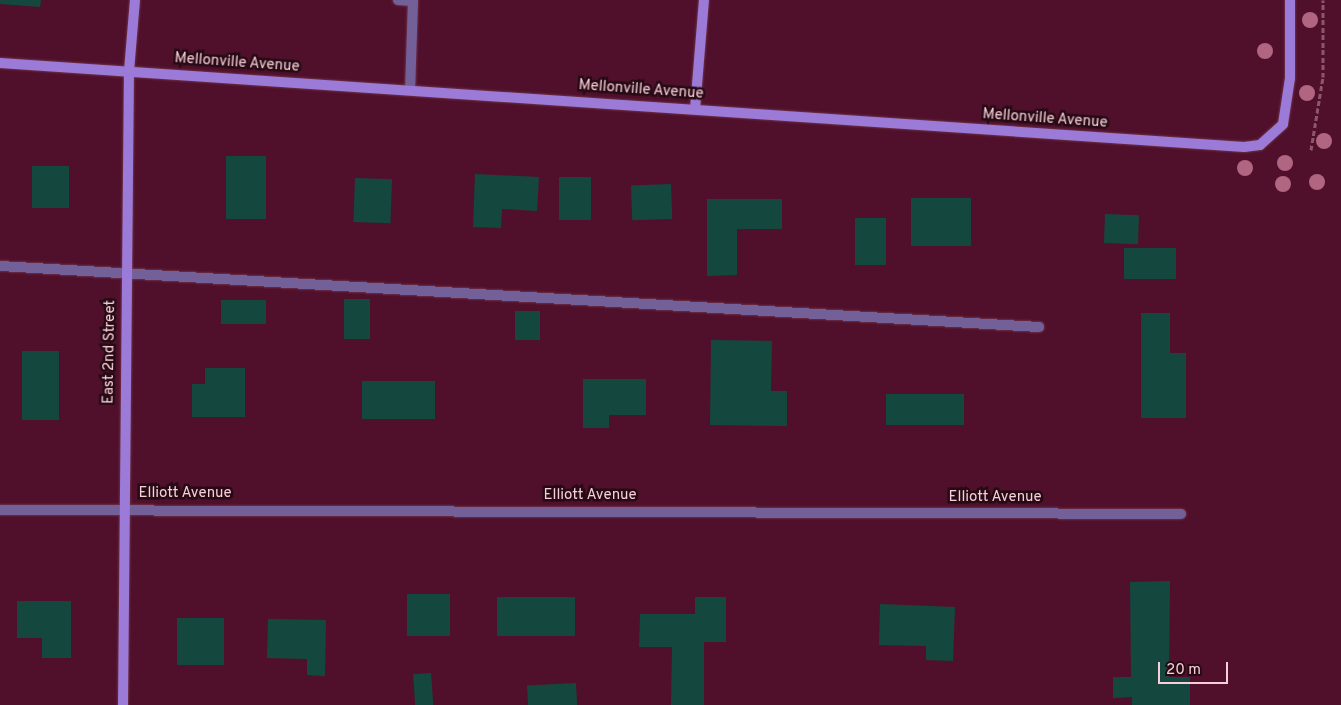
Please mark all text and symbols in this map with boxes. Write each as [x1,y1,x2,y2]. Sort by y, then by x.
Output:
street label: Mellonville Avenue [174,50,300,76]
street label: Mellonville Avenue [578,77,704,103]
street label: Mellonville Avenue [982,106,1108,132]
street label: East 2nd Street [100,300,120,404]
street label: Elliott Avenue [138,485,232,503]
street label: Elliott Avenue [543,487,637,505]
street label: Elliott Avenue [948,489,1042,507]
scale bar [1161,652,1231,684]
text: 20 m [1166,661,1201,680]

